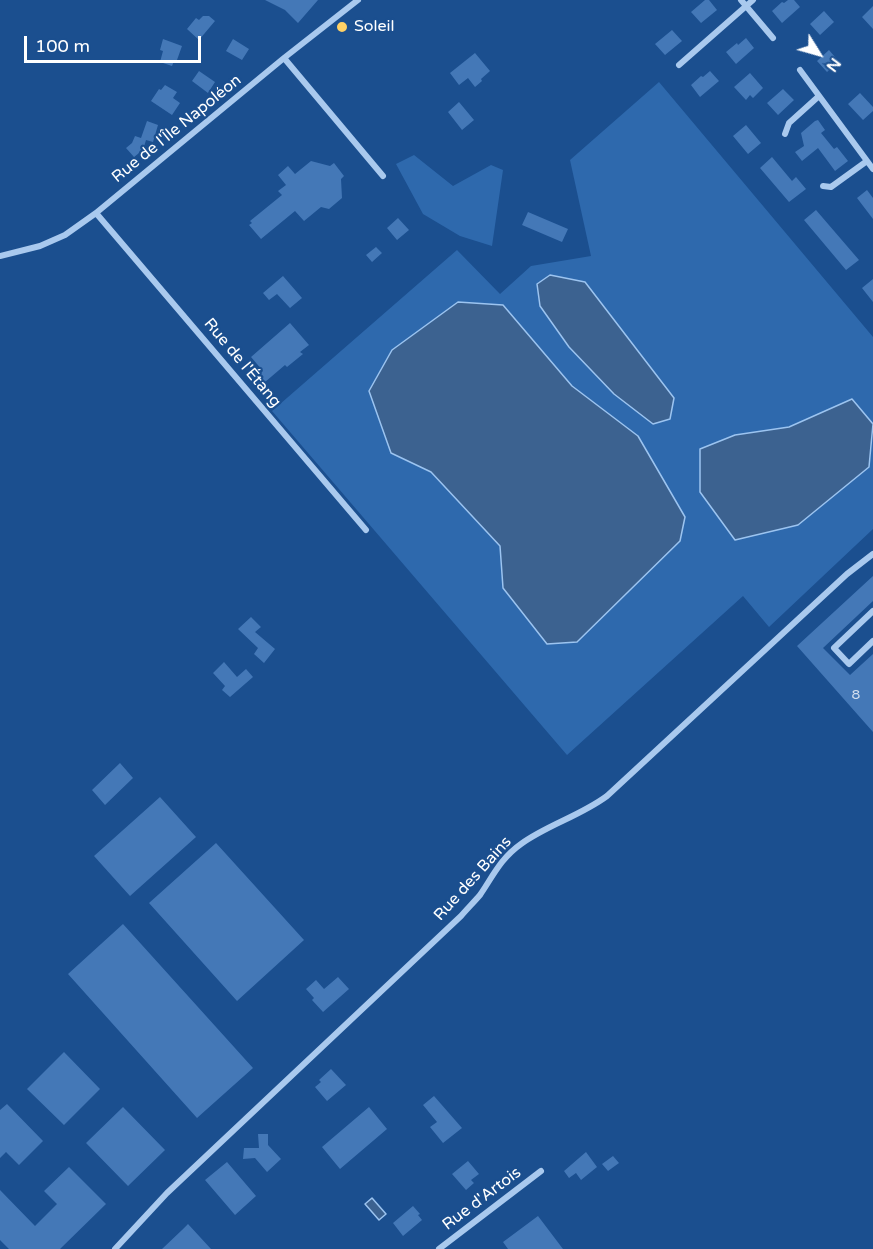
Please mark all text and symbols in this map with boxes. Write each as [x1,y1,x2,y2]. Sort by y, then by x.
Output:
place label: Soleil [354,17,395,37]
marker: Soleil [335,20,349,34]
scale bar [27,24,204,62]
north arrow [789,24,849,84]
text: 100 m [35,35,90,57]
text: N [822,54,845,76]
street label: Rue de l'Île Napoléon [108,71,246,187]
street label: Rue de l'Étang [199,315,285,411]
house number: 8 [852,687,860,703]
street label: Rue des Bains [430,833,516,925]
street label: Rue d'Artois [439,1163,525,1235]

